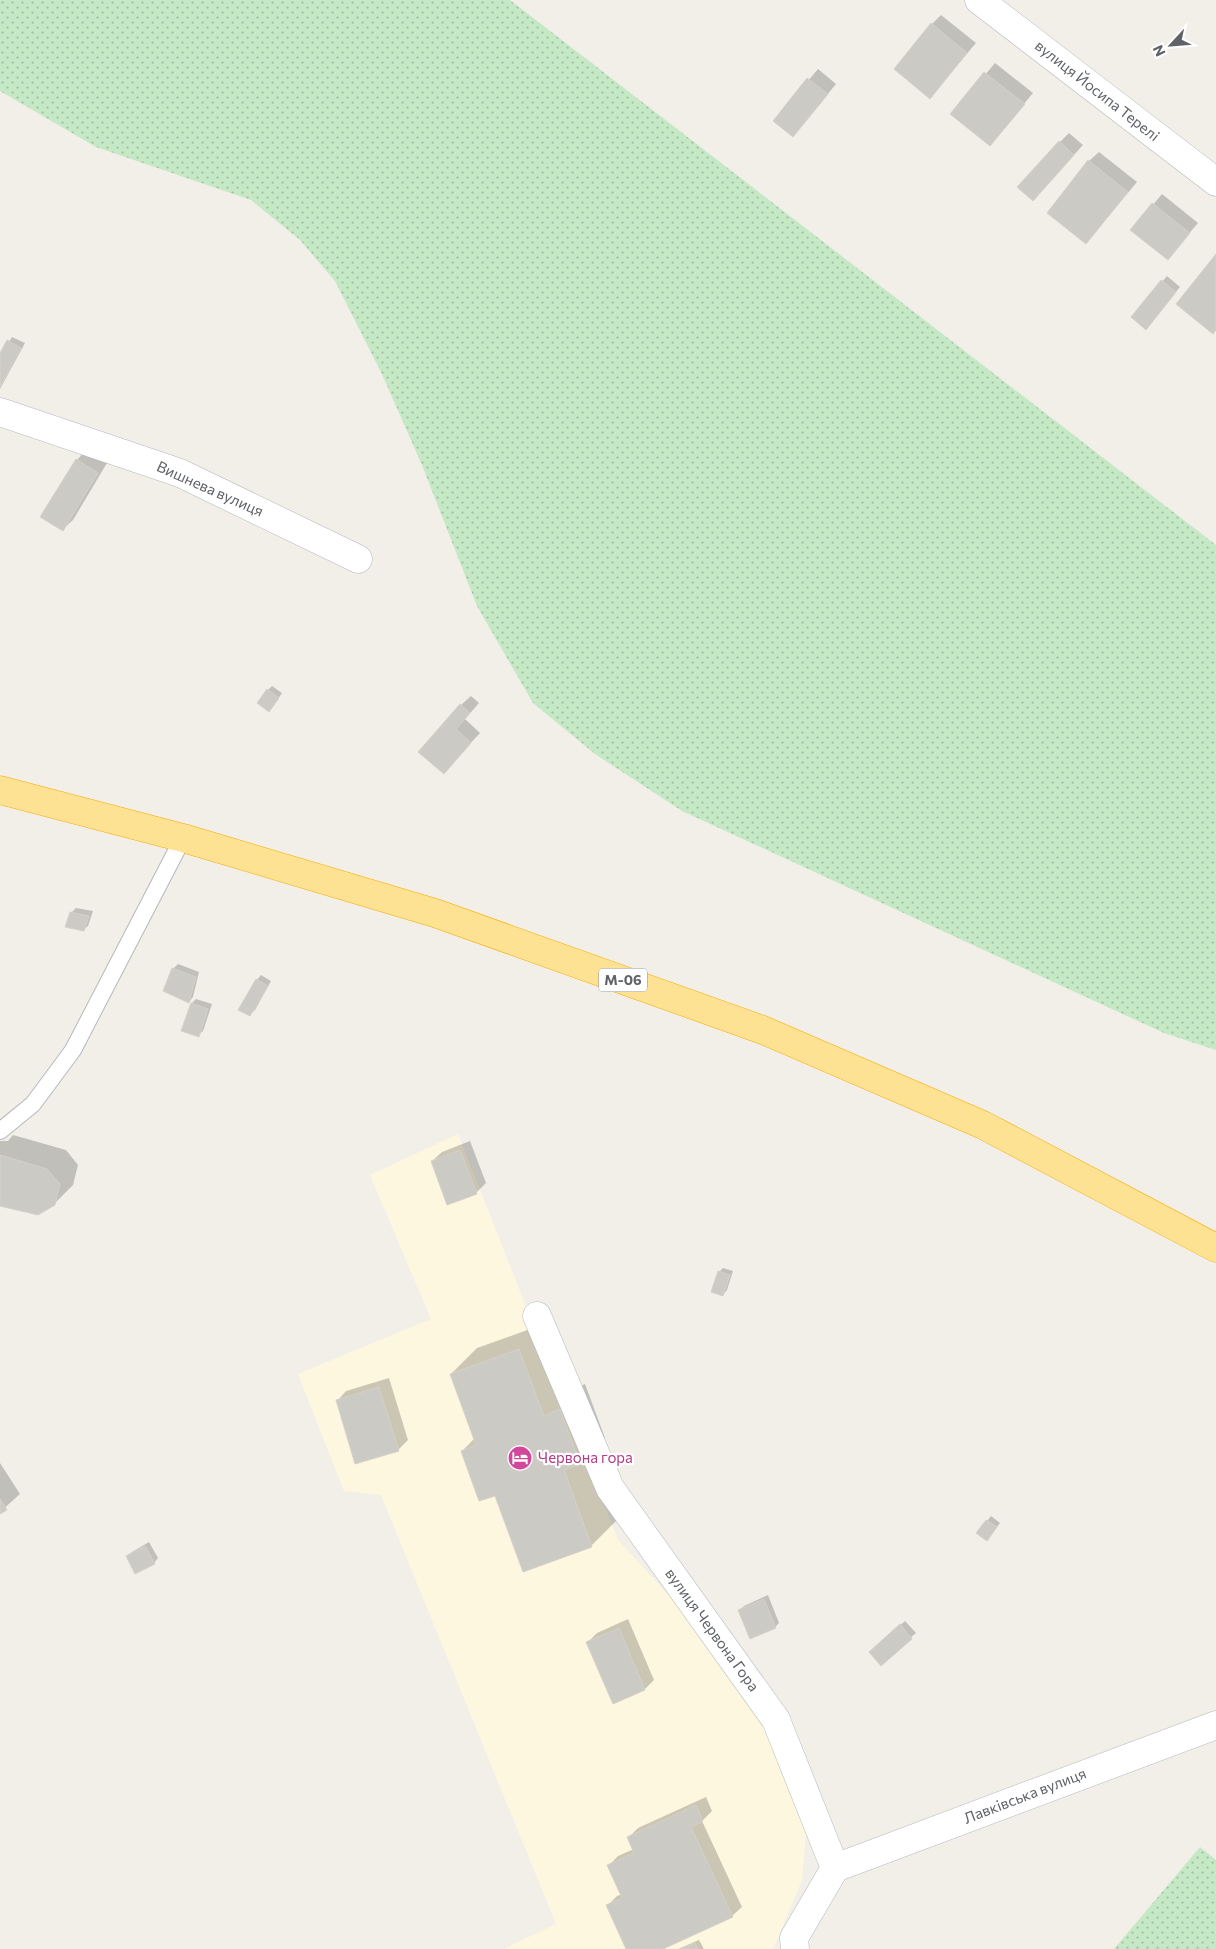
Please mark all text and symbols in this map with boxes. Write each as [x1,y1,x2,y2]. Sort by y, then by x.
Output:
north arrow [1146,20,1196,70]
street label: вулиця Йосипа Терелі [1032,36,1163,144]
text: N [1149,42,1169,59]
street label: Вишнева вулиця [154,457,267,520]
road number: М-06 [599,968,647,992]
hotel icon: Червона гора [507,1445,533,1471]
place label: Червона гора [538,1448,633,1466]
street label: вулиця Червона Гора [662,1564,763,1694]
street label: Лавківська вулиця [961,1763,1088,1827]

